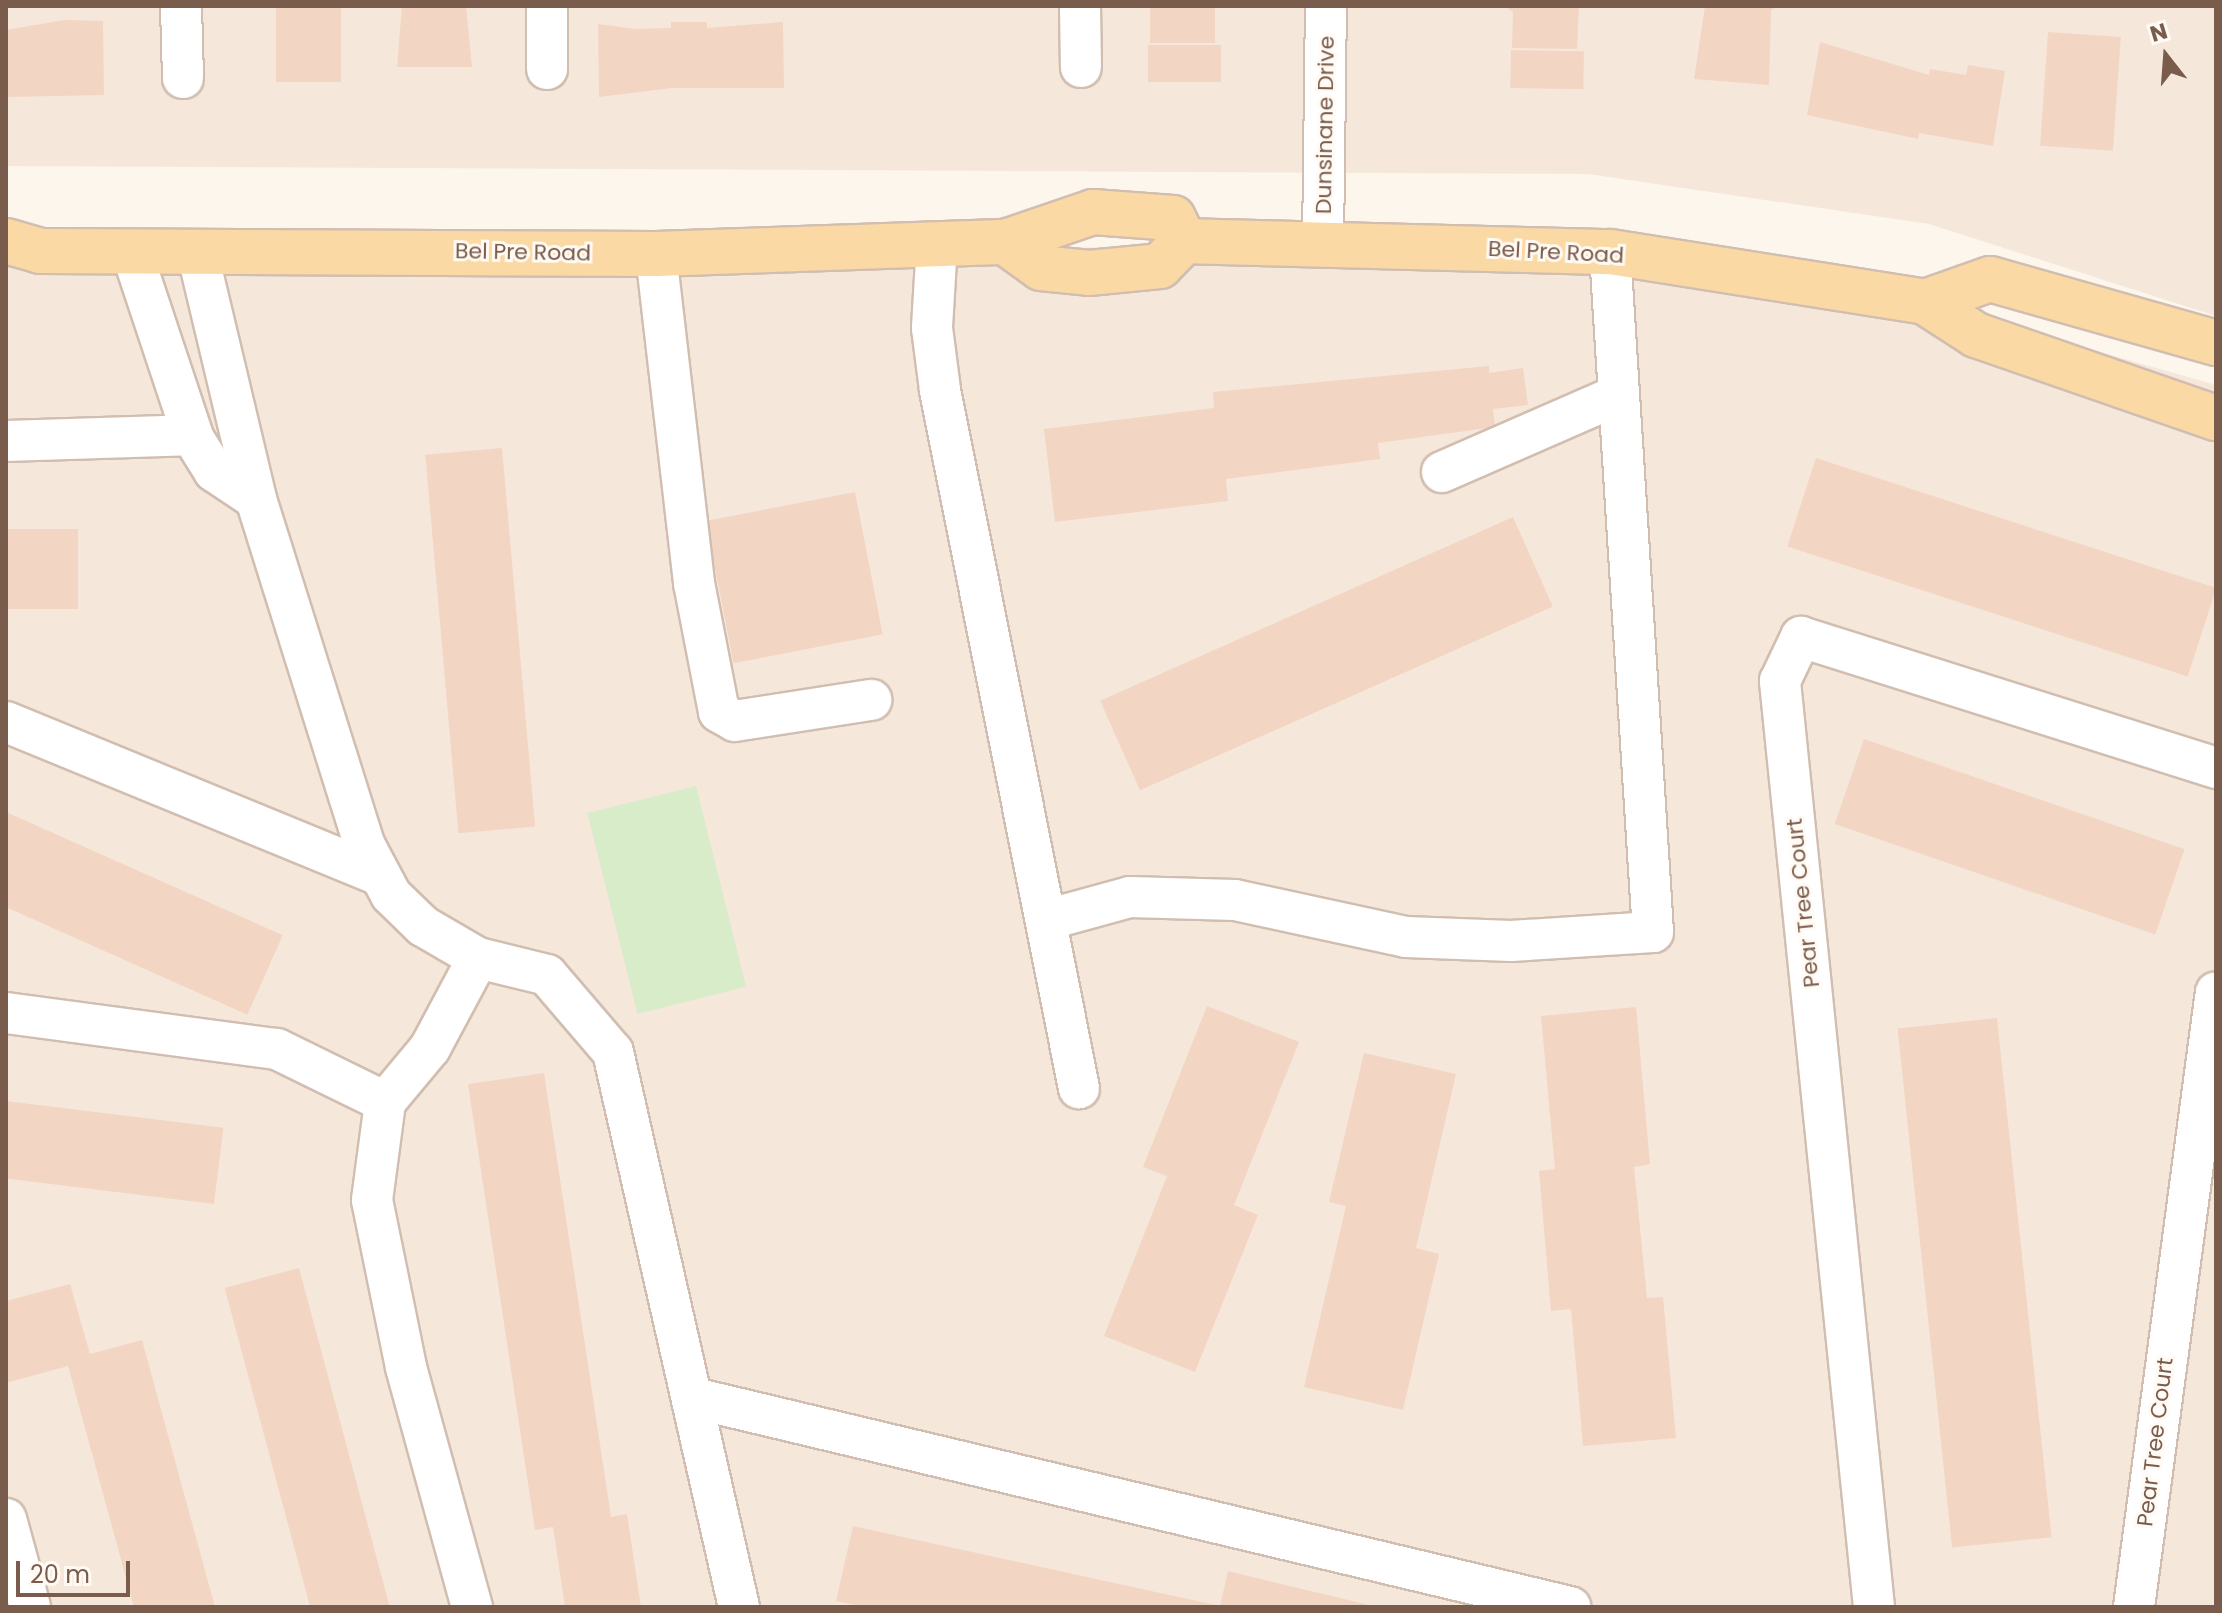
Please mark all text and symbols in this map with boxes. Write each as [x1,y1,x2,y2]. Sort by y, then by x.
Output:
text: N [2146,15,2171,50]
north arrow [2126,16,2206,96]
street label: Dunsinane Drive [1310,36,1340,214]
street label: Bel Pre Road [1487,235,1625,269]
street label: Bel Pre Road [455,238,591,266]
street label: Pear Tree Court [1781,817,1825,989]
street label: Pear Tree Court [2132,1356,2178,1528]
scale bar [20,1545,134,1595]
text: 20 m [30,1558,90,1591]

